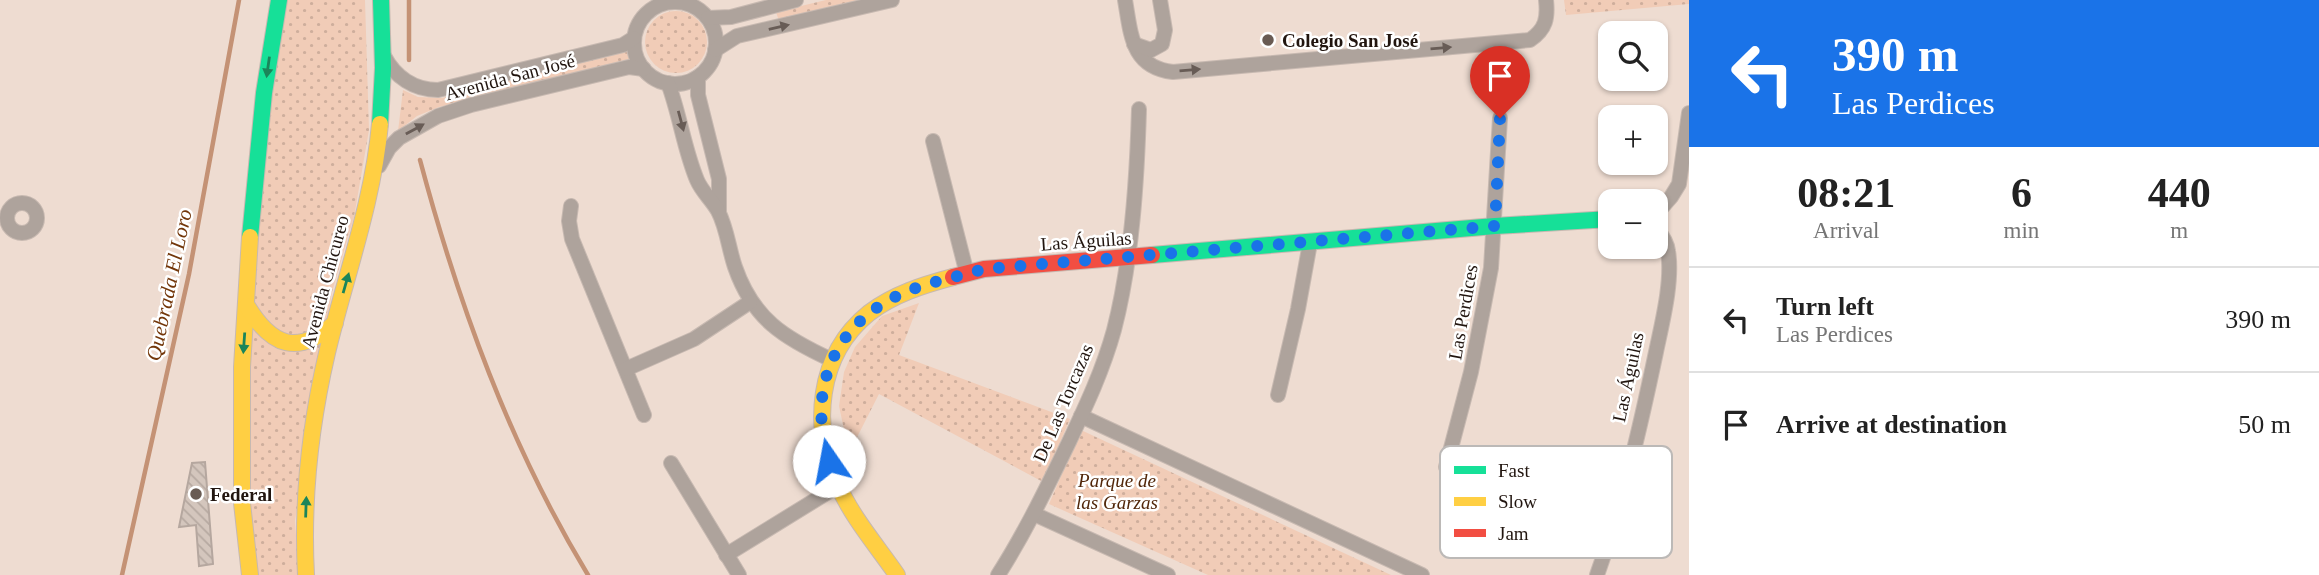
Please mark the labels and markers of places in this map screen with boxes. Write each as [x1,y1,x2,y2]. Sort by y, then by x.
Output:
place label: Colegio San José [1282,30,1418,51]
marker: Colegio San José [1260,32,1276,48]
pin [1470,46,1530,118]
place label: Federal [210,484,272,505]
marker: Federal [188,486,204,502]

